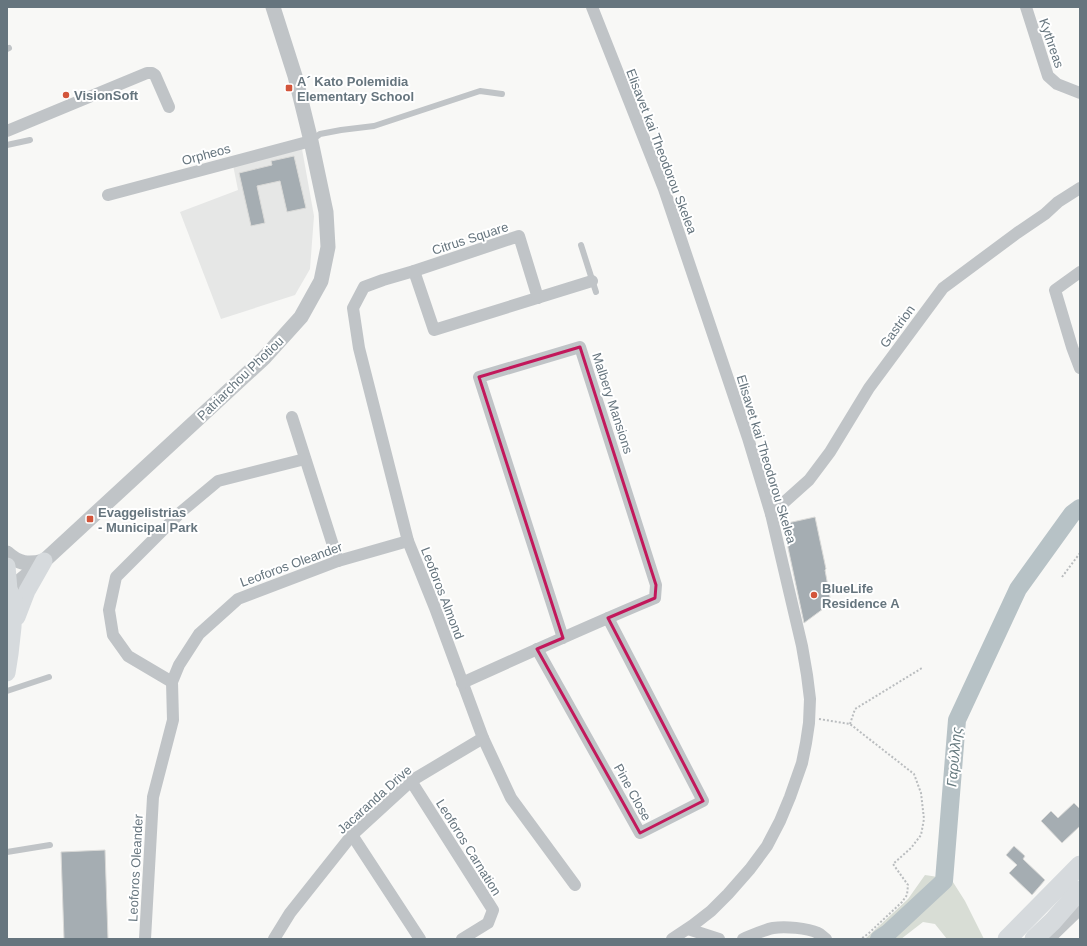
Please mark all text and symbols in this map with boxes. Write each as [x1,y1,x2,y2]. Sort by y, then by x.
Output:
street label: Kythreas [1036,16,1067,70]
street label: Elisavet kai Theodorou Skelea [623,67,700,236]
place label: A´ Kato Polemidia Elementary School [297,74,414,104]
marker: A´ Kato Polemidia Elementary School [284,83,294,93]
place label: VisionSoft [74,88,139,103]
marker: VisionSoft [61,90,71,100]
street label: Orpheos [180,141,233,168]
street label: Citrus Square [430,219,510,258]
street label: Gastrion [877,302,918,351]
street label: Patriarchou Photiou [194,333,287,423]
street label: Malbery Mansions [589,351,636,456]
street label: Elisavet kai Theodorou Skelea [734,373,800,546]
place label: Evaggelistrias - Municipal Park [98,505,198,535]
marker: Evaggelistrias - Municipal Park [85,514,95,524]
street label: Leoforos Oleander [238,539,345,590]
street label: Leoforos Almond [418,545,467,641]
place label: BlueLife Residence A [822,581,900,611]
marker: BlueLife Residence A [809,590,819,600]
water label: Γαρύλλης [943,726,965,788]
street label: Pine Close [611,761,654,823]
street label: Jacaranda Drive [334,762,415,837]
street label: Leoforos Carnation [433,796,504,898]
street label: Leoforos Oleander [125,813,146,922]

